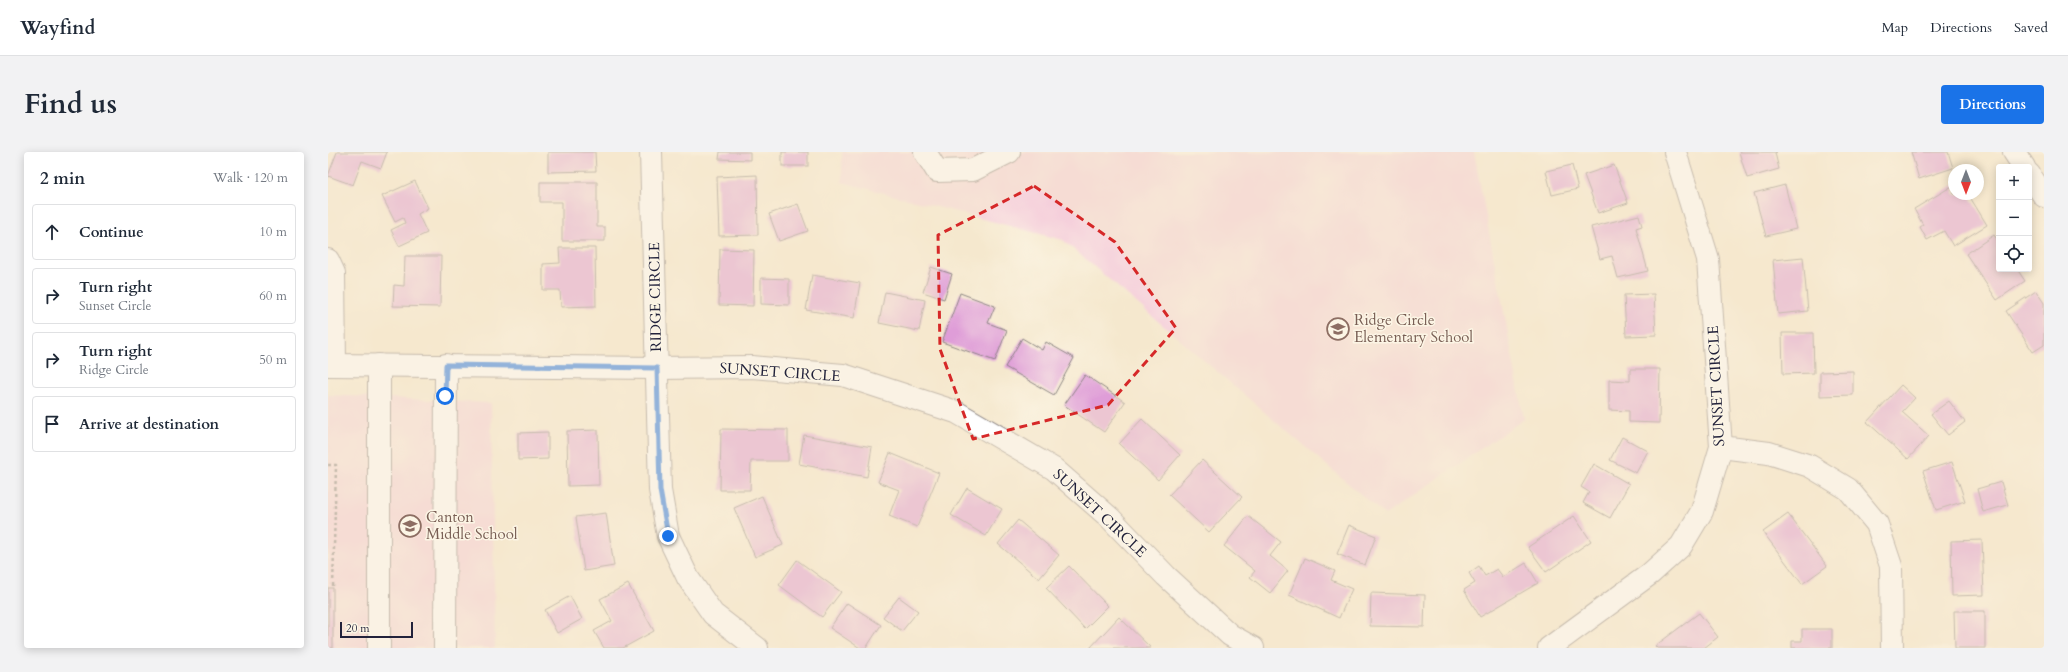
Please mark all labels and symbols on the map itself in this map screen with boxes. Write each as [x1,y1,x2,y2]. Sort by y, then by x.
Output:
north arrow [1948,164,1984,200]
street label: RIDGE CIRCLE [644,242,666,352]
place label: Ridge Circle Elementary School [1354,310,1473,347]
school or university icon: Ridge Circle Elementary School [1325,316,1351,342]
street label: SUNSET CIRCLE [1703,325,1729,447]
street label: SUNSET CIRCLE [719,358,841,386]
route start [436,387,454,405]
street label: SUNSET CIRCLE [1049,464,1151,562]
place label: Canton Middle School [426,507,518,544]
school or university icon: Canton Middle School [397,513,423,539]
route end [659,527,677,545]
scale bar [340,620,413,639]

